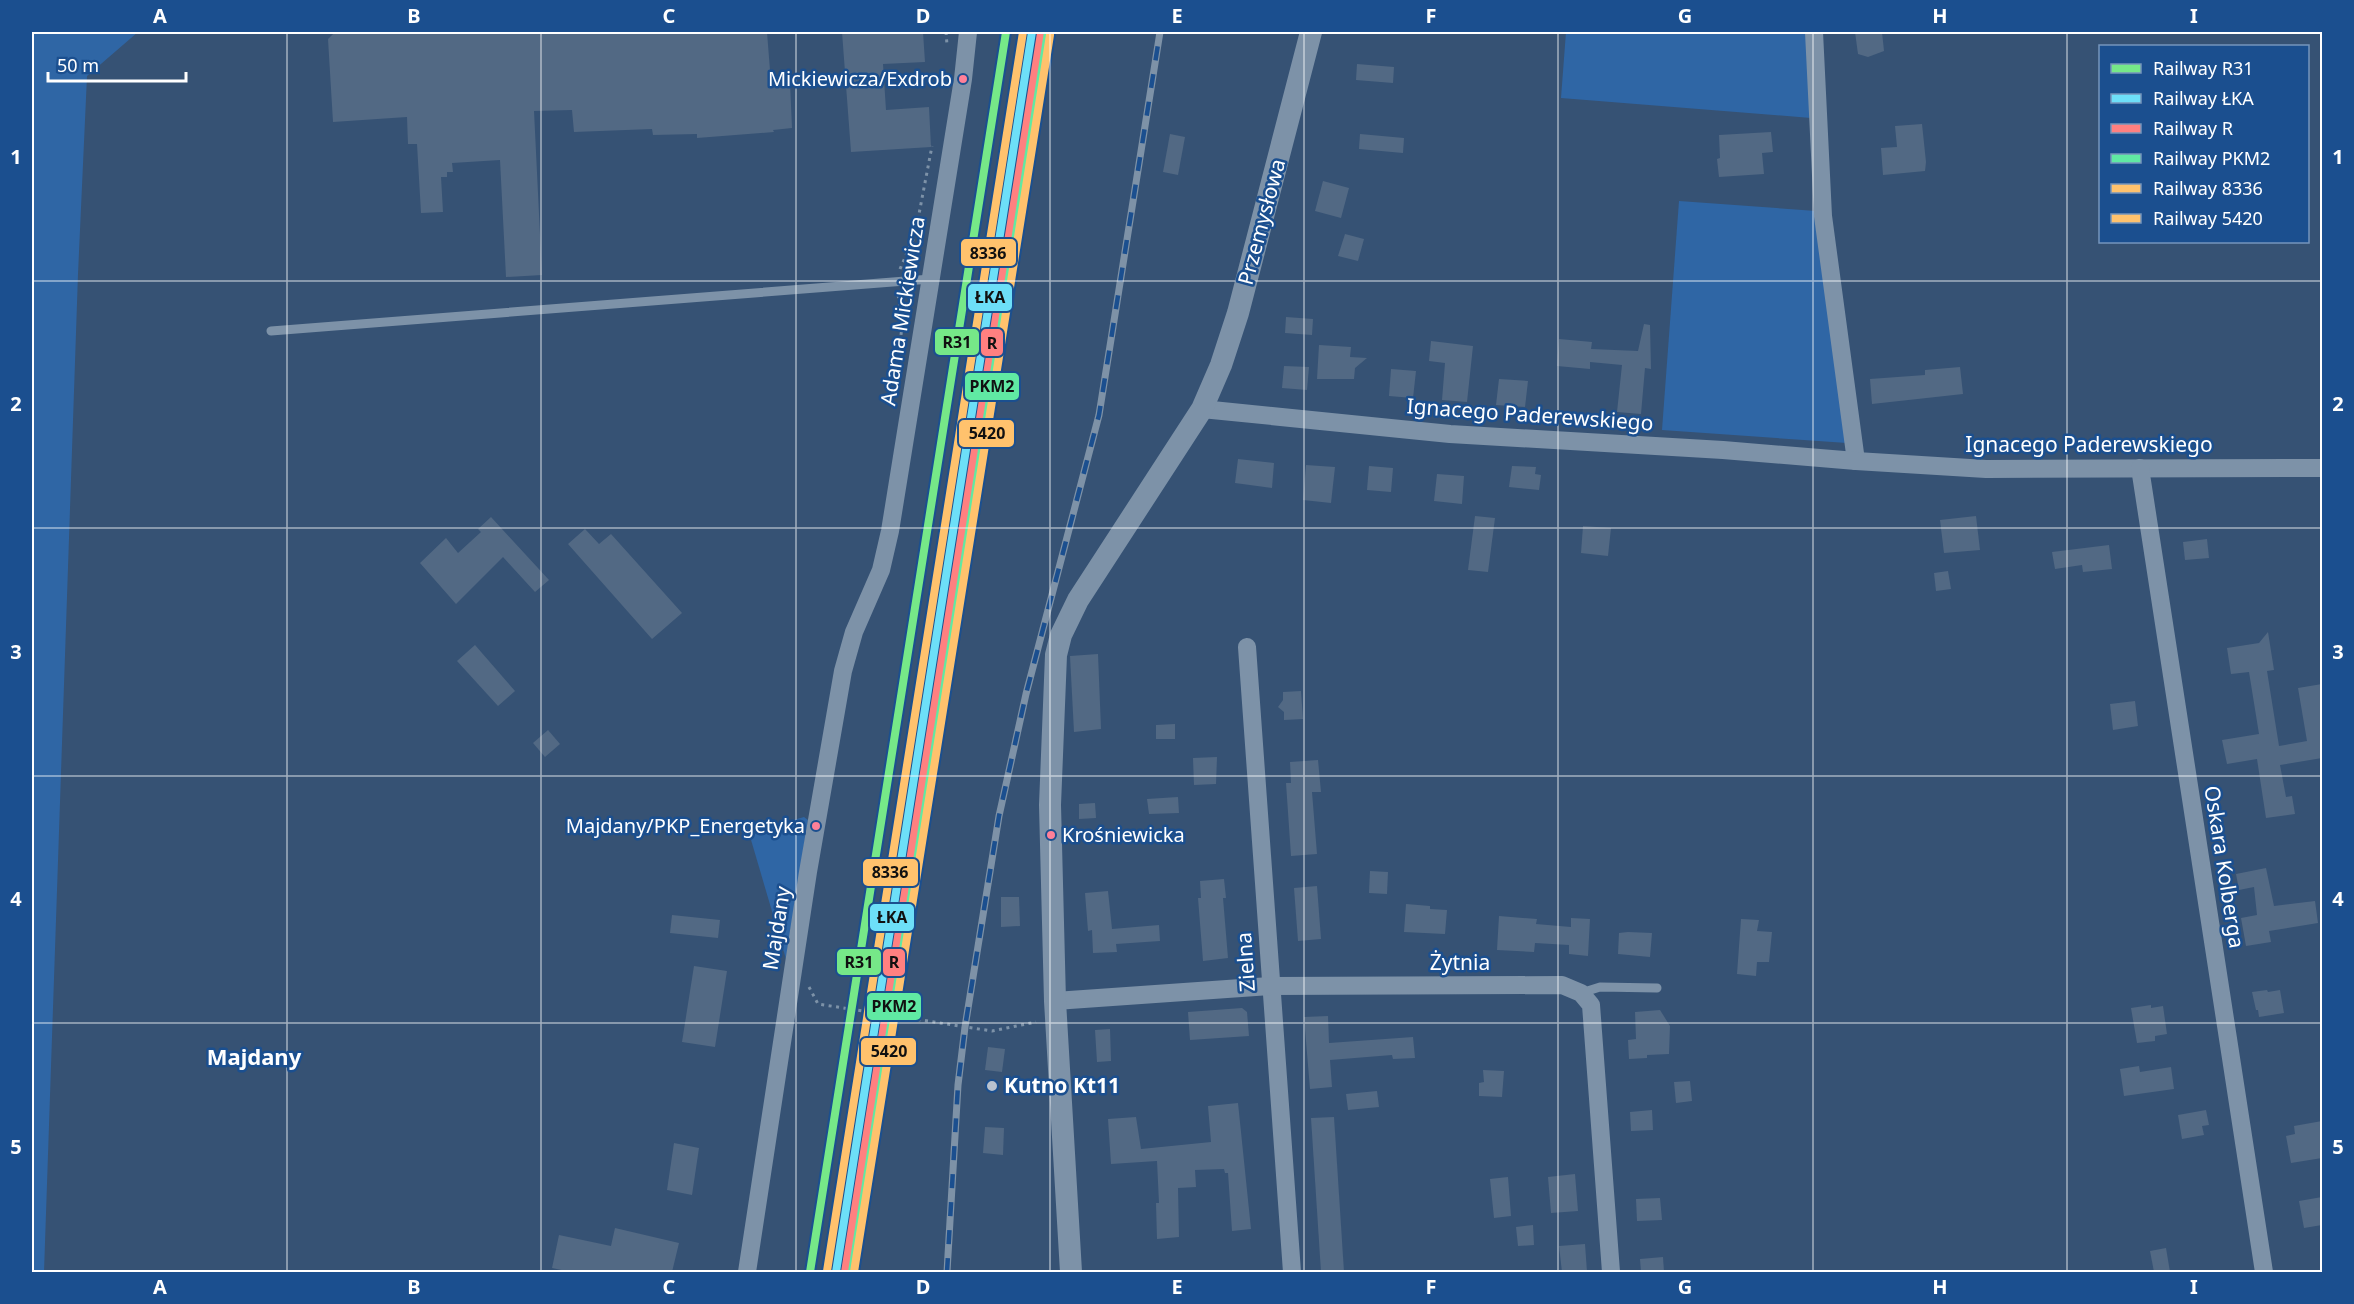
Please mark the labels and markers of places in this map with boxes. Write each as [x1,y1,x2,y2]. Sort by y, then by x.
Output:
place label: Mickiewicza/Exdrob [768,65,952,92]
marker: Mickiewicza/Exdrob [957,73,969,85]
place label: Majdany/PKP_Energetyka [566,812,805,839]
marker: Majdany/PKP_Energetyka [810,820,822,832]
place label: Krośniewicka [1062,821,1185,848]
marker: Krośniewicka [1045,829,1057,841]
place label: Kutno Kt11 [1004,1071,1120,1099]
marker: Kutno Kt11 [985,1079,999,1093]

